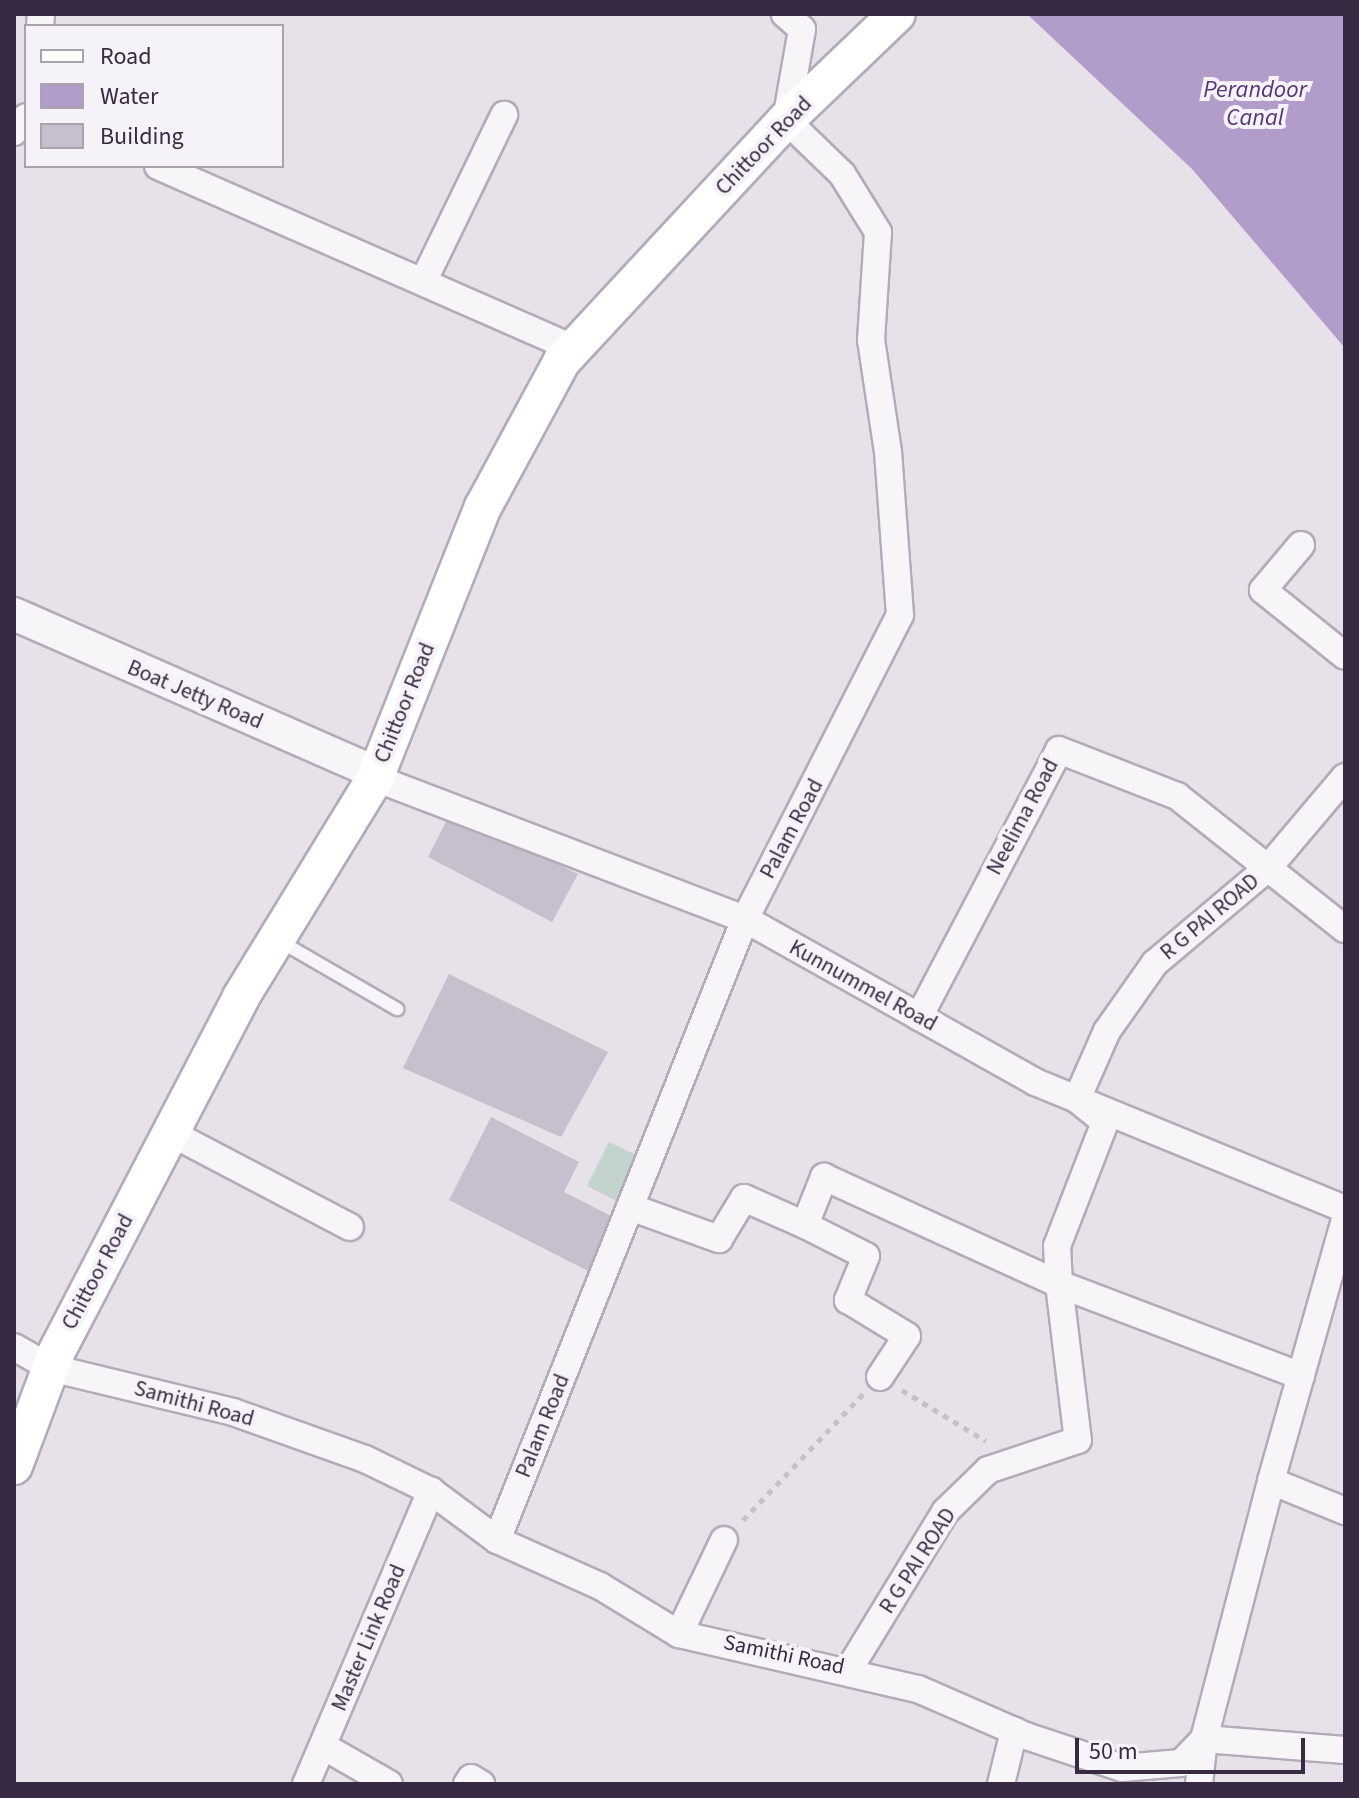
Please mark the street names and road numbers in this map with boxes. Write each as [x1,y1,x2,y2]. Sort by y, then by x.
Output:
street label: Chittoor Road [710,91,818,201]
street label: Chittoor Road [369,639,441,767]
street label: Boat Jetty Road [123,655,267,735]
street label: Neelima Road [981,754,1065,880]
street label: Palam Road [755,775,829,883]
street label: R G PAI ROAD [1155,868,1265,966]
street label: Kunnummel Road [784,934,942,1038]
street label: Chittoor Road [56,1210,140,1334]
street label: Palam Road [510,1370,576,1482]
street label: Samithi Road [131,1375,257,1433]
street label: R G PAI ROAD [874,1503,962,1619]
street label: Master Link Road [326,1561,412,1715]
street label: Samithi Road [721,1629,847,1681]

